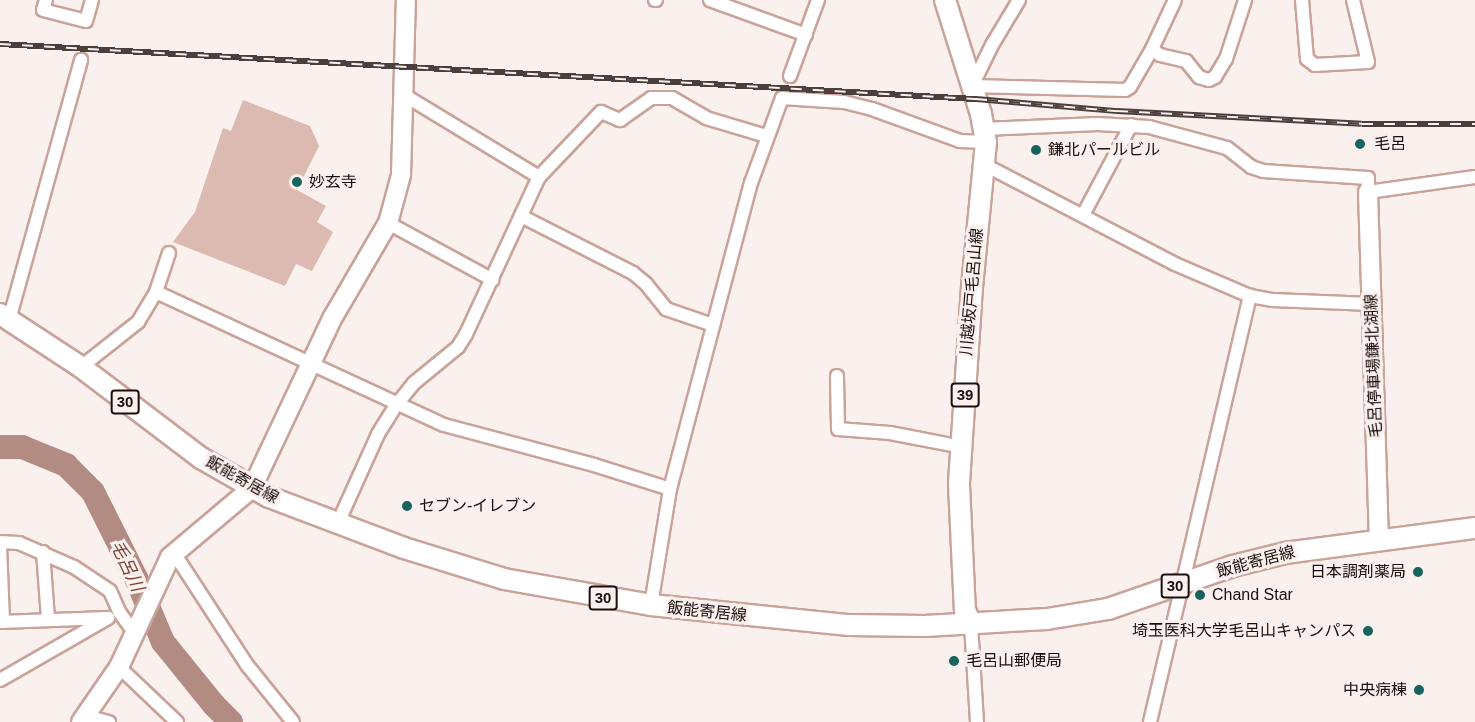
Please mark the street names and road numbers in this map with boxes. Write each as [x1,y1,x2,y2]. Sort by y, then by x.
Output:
street label: 川越坂戸毛呂山線 [957,227,987,357]
street label: 毛呂停車場鎌北湖線 [1362,294,1386,438]
road number: 39 [950,383,980,407]
road number: 30 [110,390,140,414]
street label: 飯能寄居線 [202,452,282,508]
street label: 飯能寄居線 [1215,542,1297,582]
road number: 30 [1160,574,1190,598]
road number: 30 [588,586,618,610]
street label: 飯能寄居線 [666,598,748,626]

